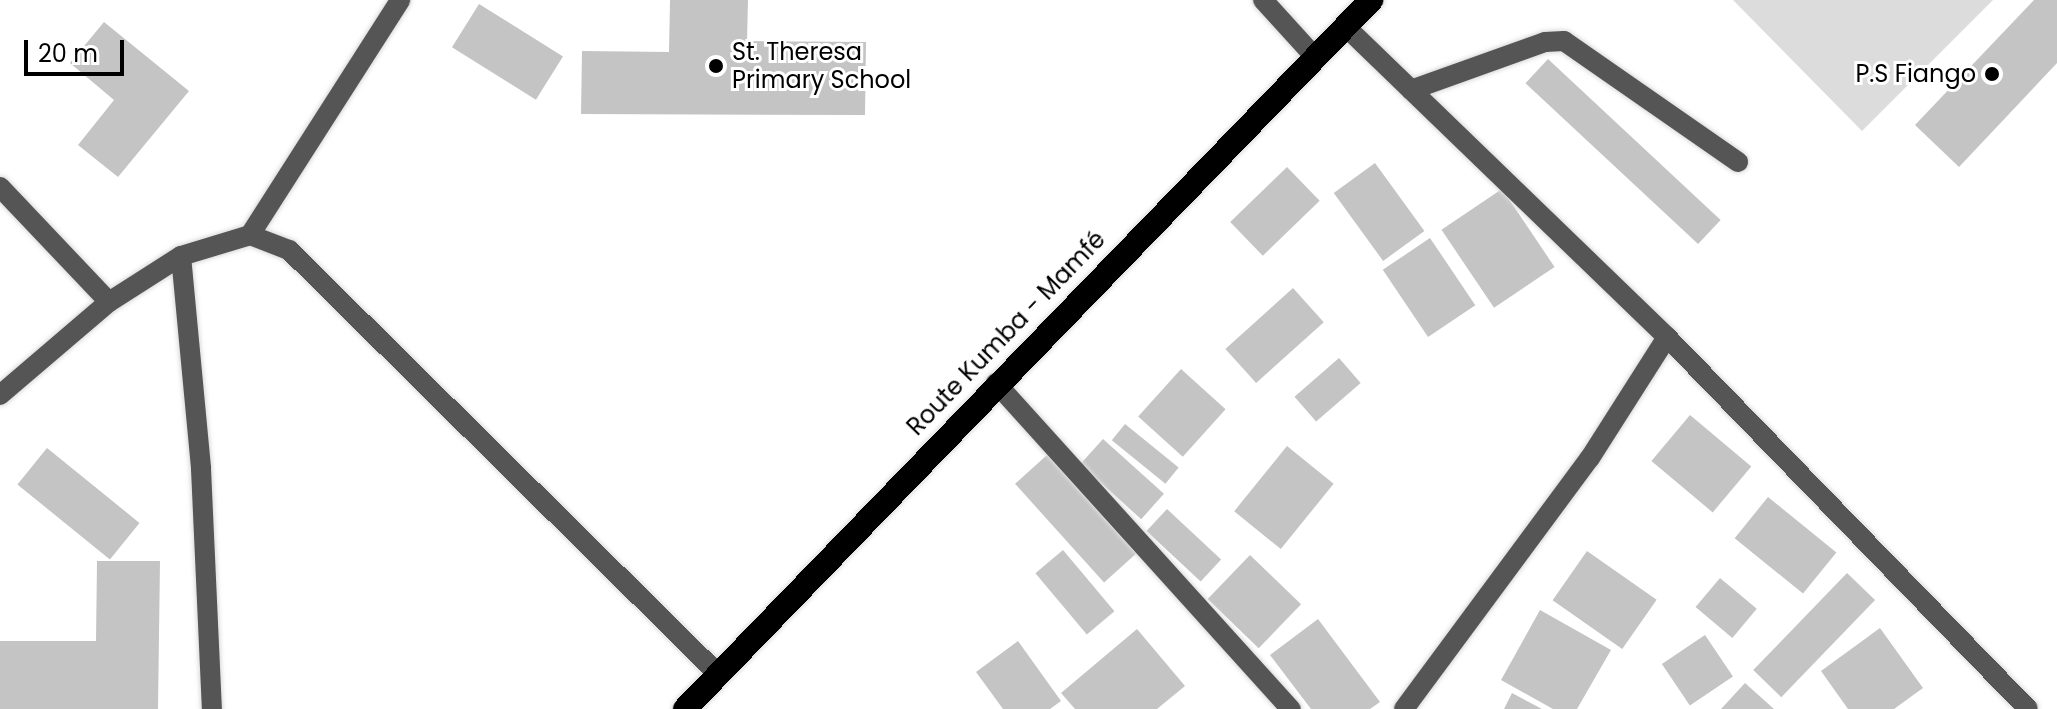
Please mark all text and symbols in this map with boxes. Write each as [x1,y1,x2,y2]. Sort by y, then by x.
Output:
scale bar [28,24,128,74]
text: 20 m [38,37,98,70]
place label: St. Theresa Primary School [732,38,911,94]
marker: St. Theresa Primary School [707,57,725,75]
place label: P.S Fiango [1855,60,1976,88]
marker: P.S Fiango [1983,65,2001,83]
street label: Route Kumba - Mamfé [901,225,1111,441]

